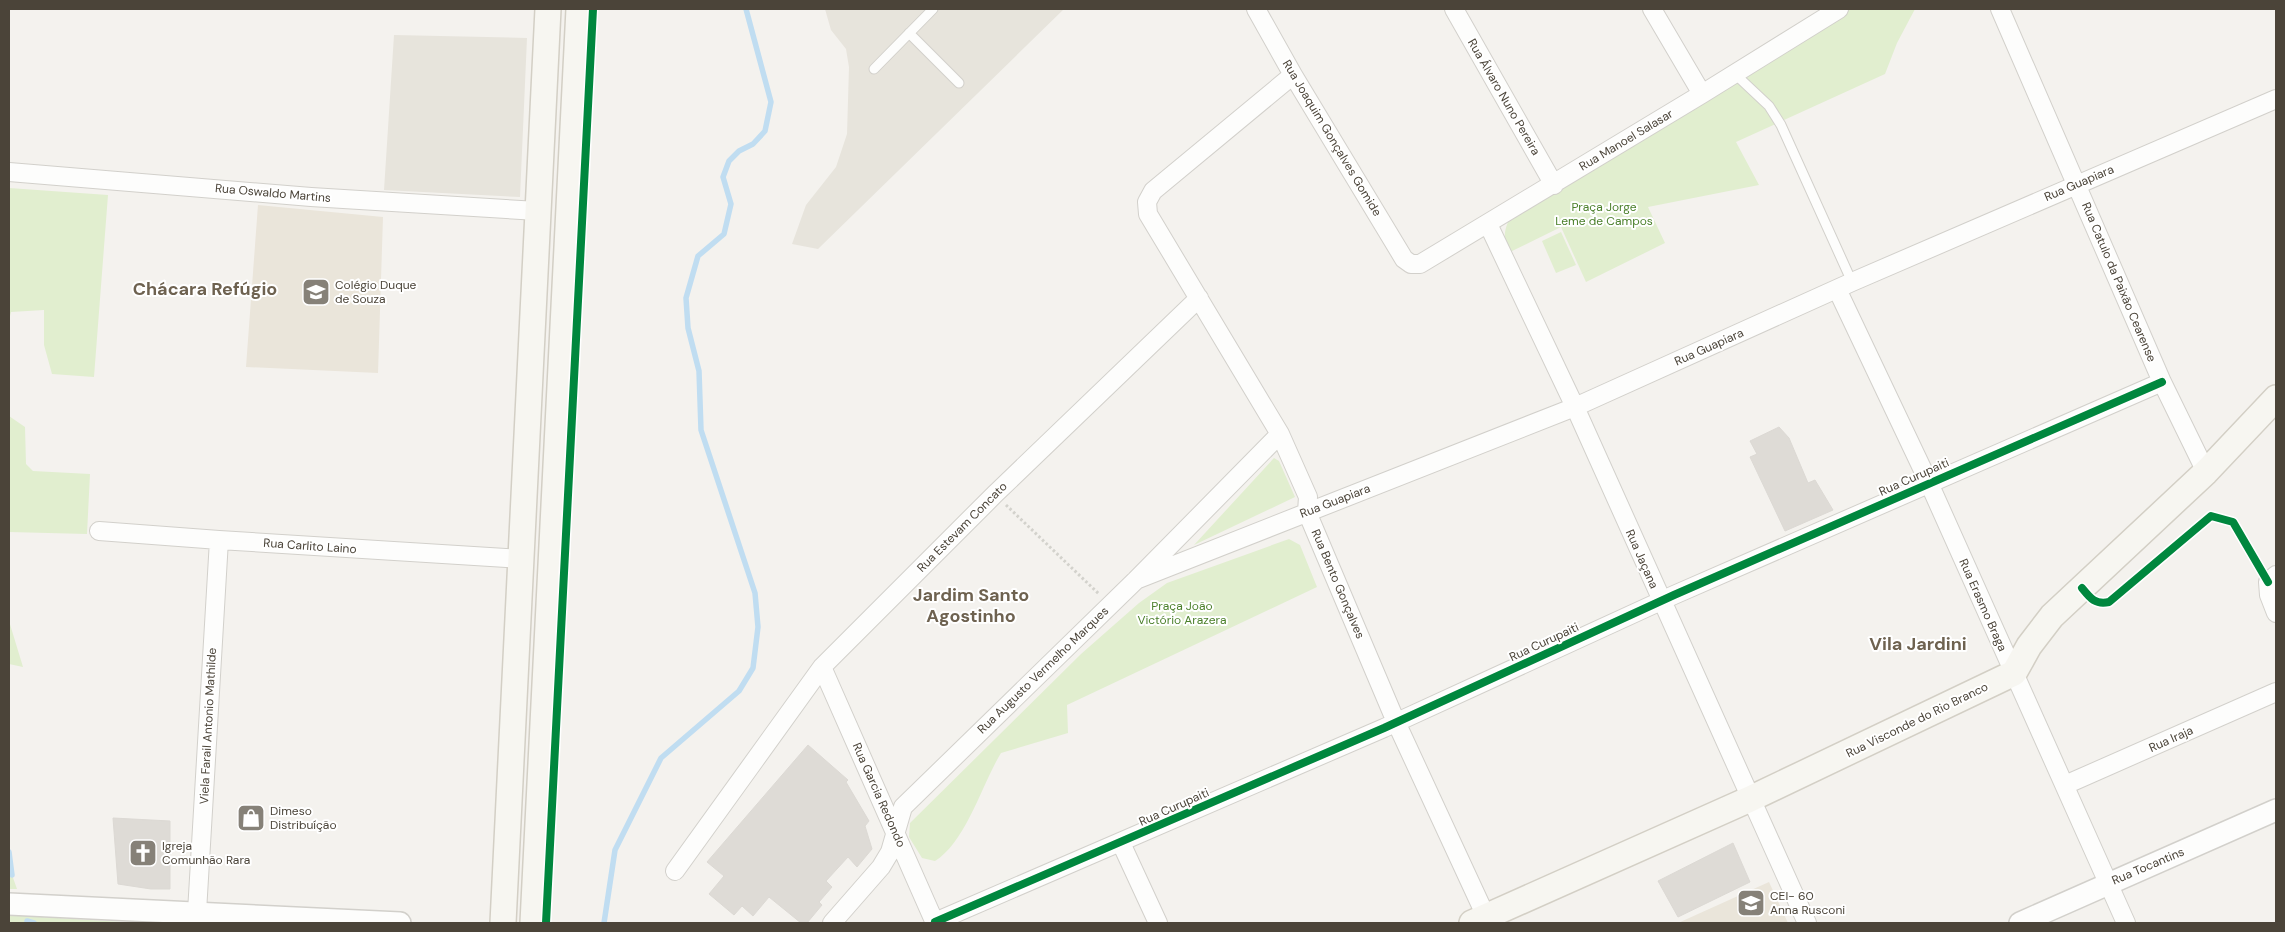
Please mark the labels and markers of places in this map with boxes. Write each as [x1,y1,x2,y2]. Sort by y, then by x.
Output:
school or university icon: Colégio Duque de Souza [301,277,331,307]
place label: Colégio Duque de Souza [335,277,417,307]
shop icon: Dimeso Distribuíção [236,803,266,833]
place label: Dimeso Distribuíção [270,803,337,833]
church icon: Igreja Comunhão Rara [128,838,158,868]
place label: Igreja Comunhão Rara [162,838,250,868]
school or university icon: CEI- 60 Anna Rusconi [1736,888,1766,918]
place label: CEI- 60 Anna Rusconi [1770,888,1845,918]

